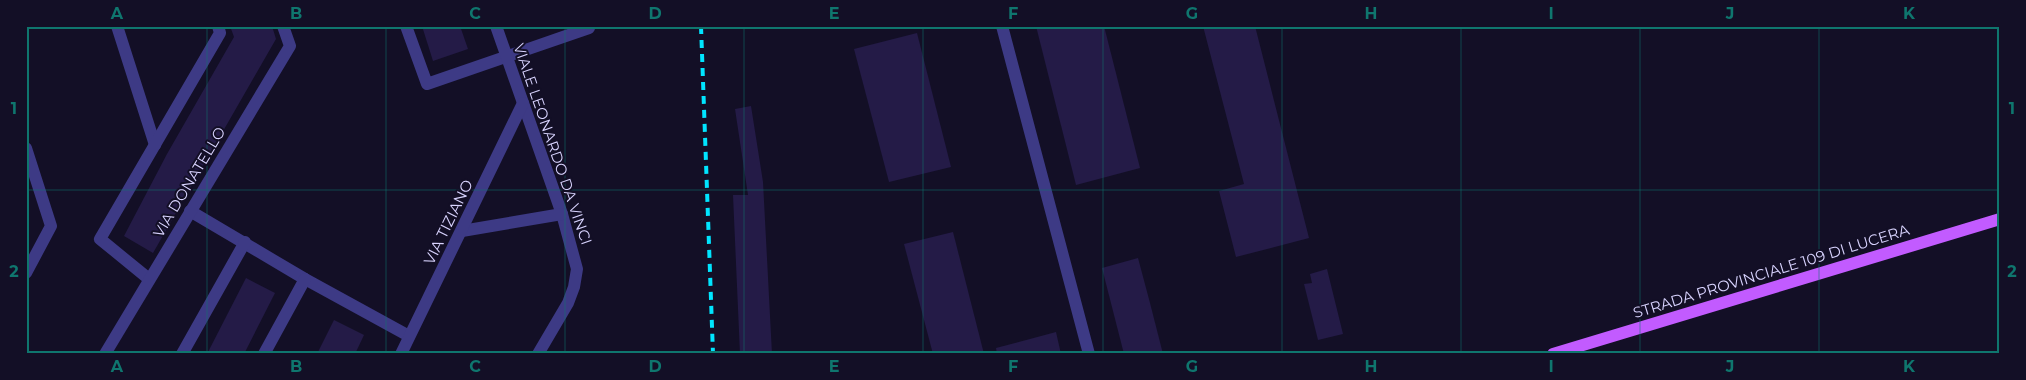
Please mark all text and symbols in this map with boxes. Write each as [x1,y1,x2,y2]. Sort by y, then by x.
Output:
text: A [110,4,124,23]
text: B [290,4,302,23]
text: C [469,4,481,23]
text: D [648,4,662,23]
text: E [829,4,839,23]
text: F [1008,4,1018,23]
text: G [1186,4,1198,23]
text: H [1365,4,1377,23]
text: I [1548,4,1554,23]
text: J [1725,4,1734,23]
text: K [1903,4,1916,23]
street label: VIALE LEONARDO DA VINCI [510,41,596,247]
text: 1 [11,99,17,118]
text: 1 [2009,99,2015,118]
street label: VIA DONATELLO [149,123,229,241]
street label: VIA TIZIANO [419,176,477,268]
street label: STRADA PROVINCIALE 109 DI LUCERA [1631,220,1912,322]
text: 2 [9,262,19,281]
text: 2 [2007,262,2017,281]
text: A [110,357,124,376]
text: B [290,357,302,376]
text: C [469,357,481,376]
text: D [648,357,662,376]
text: E [829,357,839,376]
text: F [1008,357,1018,376]
text: G [1186,357,1198,376]
text: H [1365,357,1377,376]
text: I [1548,357,1554,376]
text: J [1725,357,1734,376]
text: K [1903,357,1916,376]

